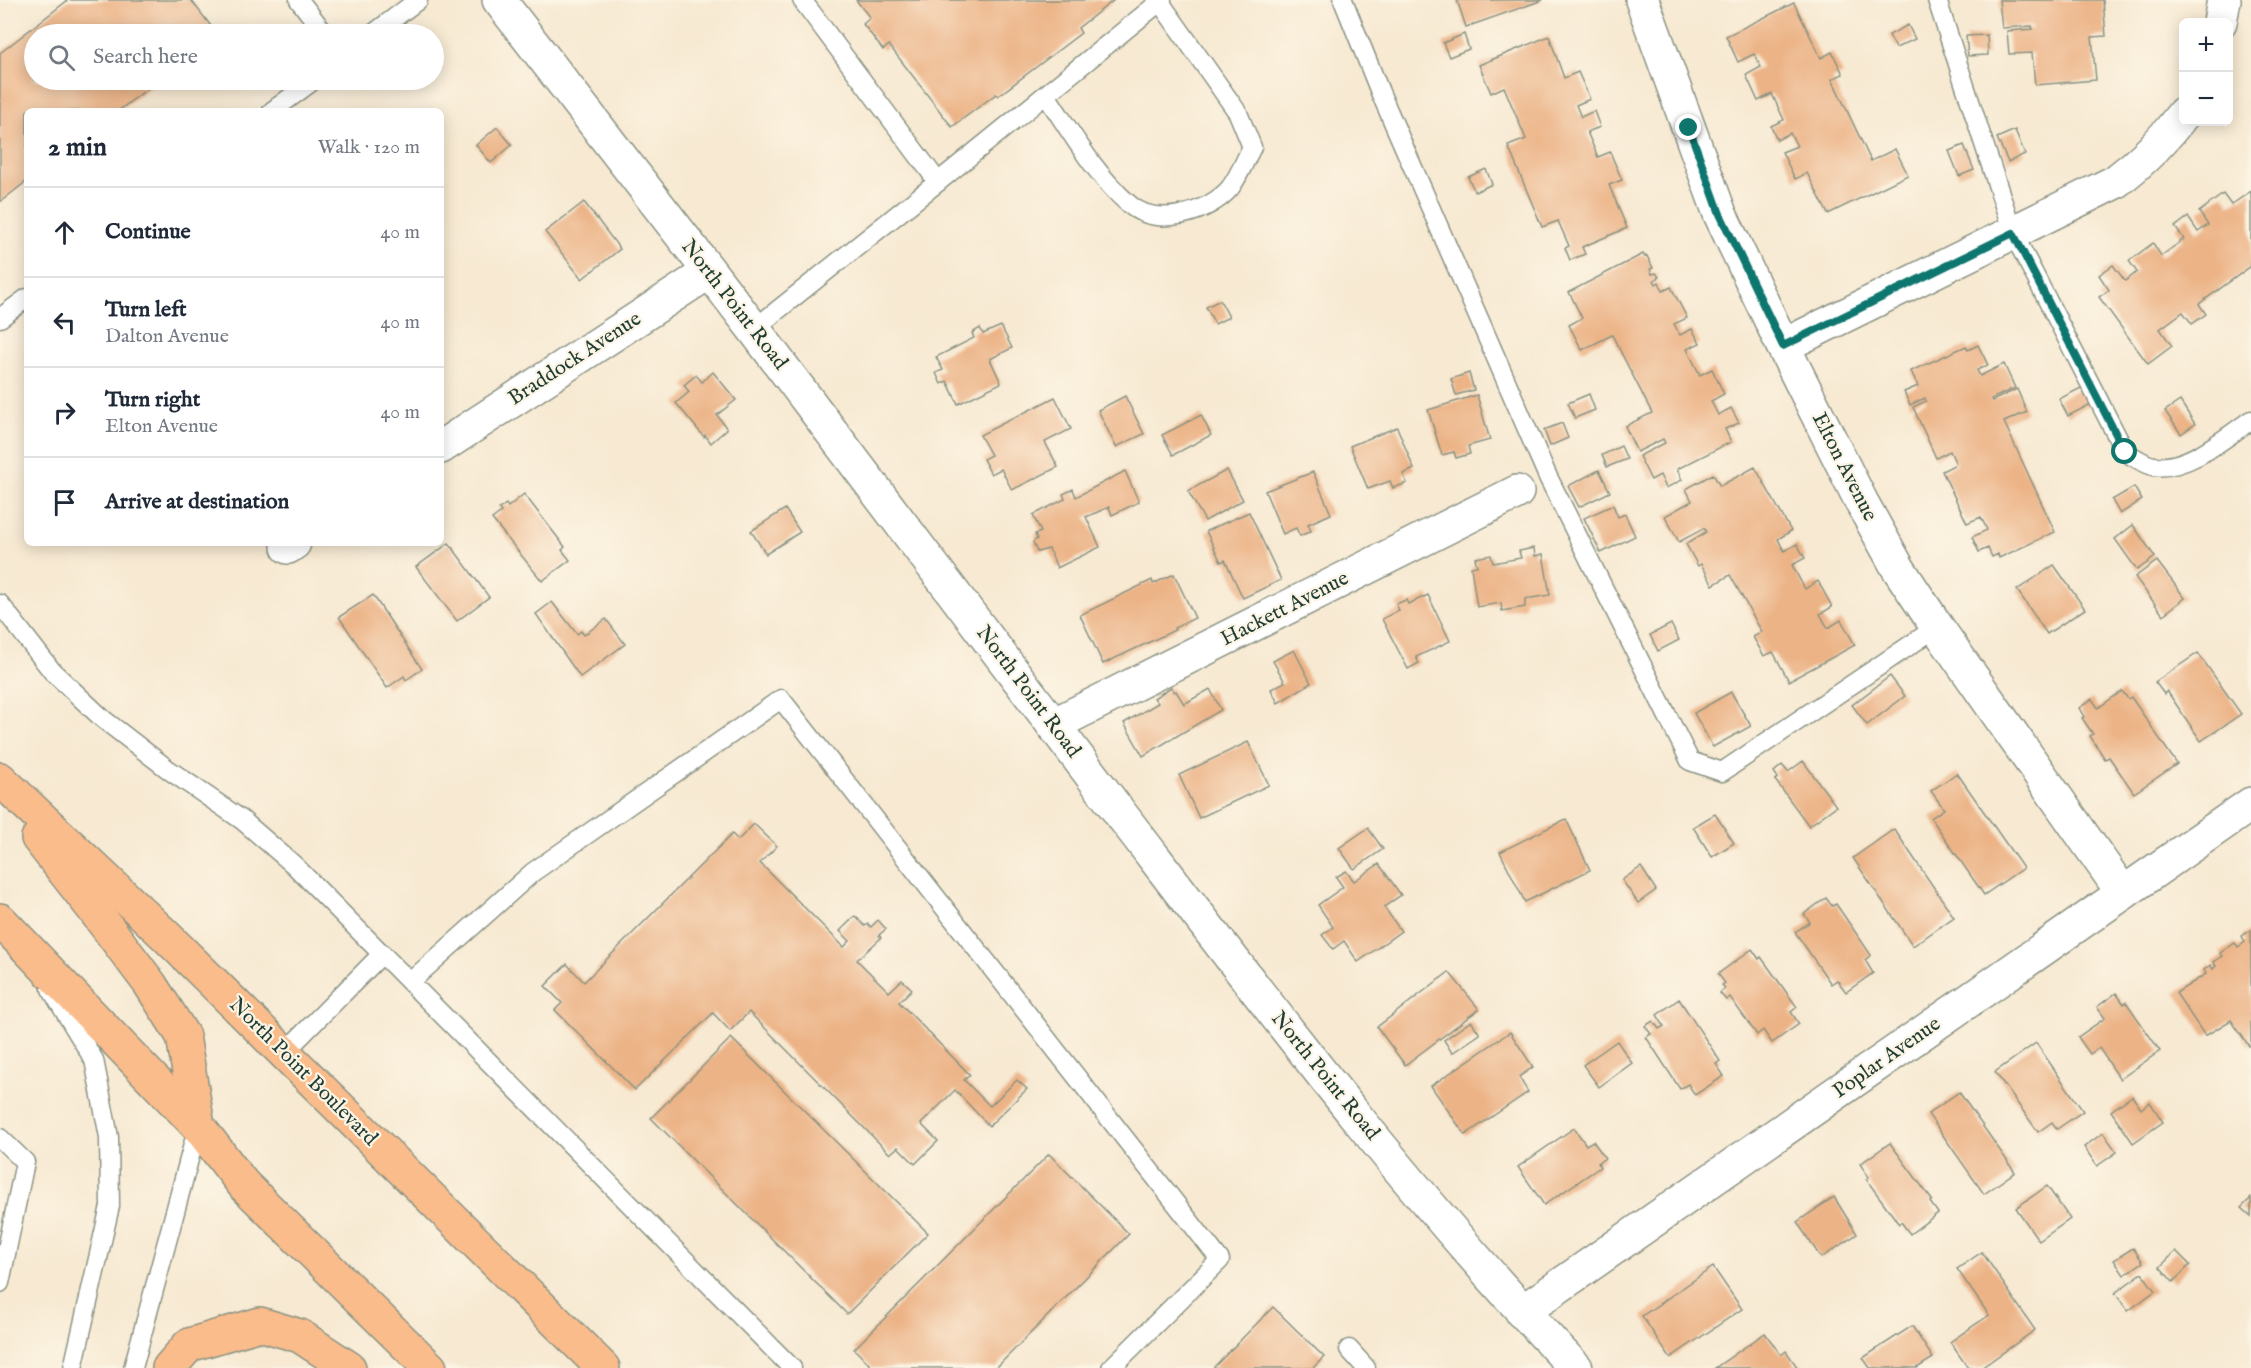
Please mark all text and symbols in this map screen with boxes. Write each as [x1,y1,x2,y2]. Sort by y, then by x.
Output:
map controls [2179,18,2233,126]
button: + [2179,18,2233,72]
search box [24,24,444,90]
icon: search [45,41,78,74]
text: Search here [93,43,198,71]
button: − [2179,72,2233,126]
route end [1675,114,1701,140]
text: 2 min [48,131,107,164]
text: Walk · 120 m [318,135,420,160]
icon: ahead [48,216,81,249]
text: Continue [105,218,191,246]
text: 40 m [381,220,420,245]
street label: North Point Road [675,234,794,376]
text: Turn left [105,296,187,324]
icon: left [48,306,81,339]
street label: Braddock Avenue [503,306,647,412]
text: 40 m [381,310,420,335]
text: Dalton Avenue [105,324,229,349]
text: Turn right [105,386,200,414]
icon: right [48,396,81,429]
text: 40 m [381,400,420,425]
street label: Elton Avenue [1805,408,1883,526]
text: Elton Avenue [105,414,218,439]
route start [2111,438,2137,464]
icon: arrive [48,486,81,519]
text: Arrive at destination [105,488,289,516]
street label: Hackett Avenue [1216,565,1354,653]
street label: North Point Road [970,621,1087,764]
street label: North Point Boulevard [223,992,384,1153]
street label: North Point Road [1265,1006,1386,1147]
street label: Poplar Avenue [1828,1011,1946,1105]

